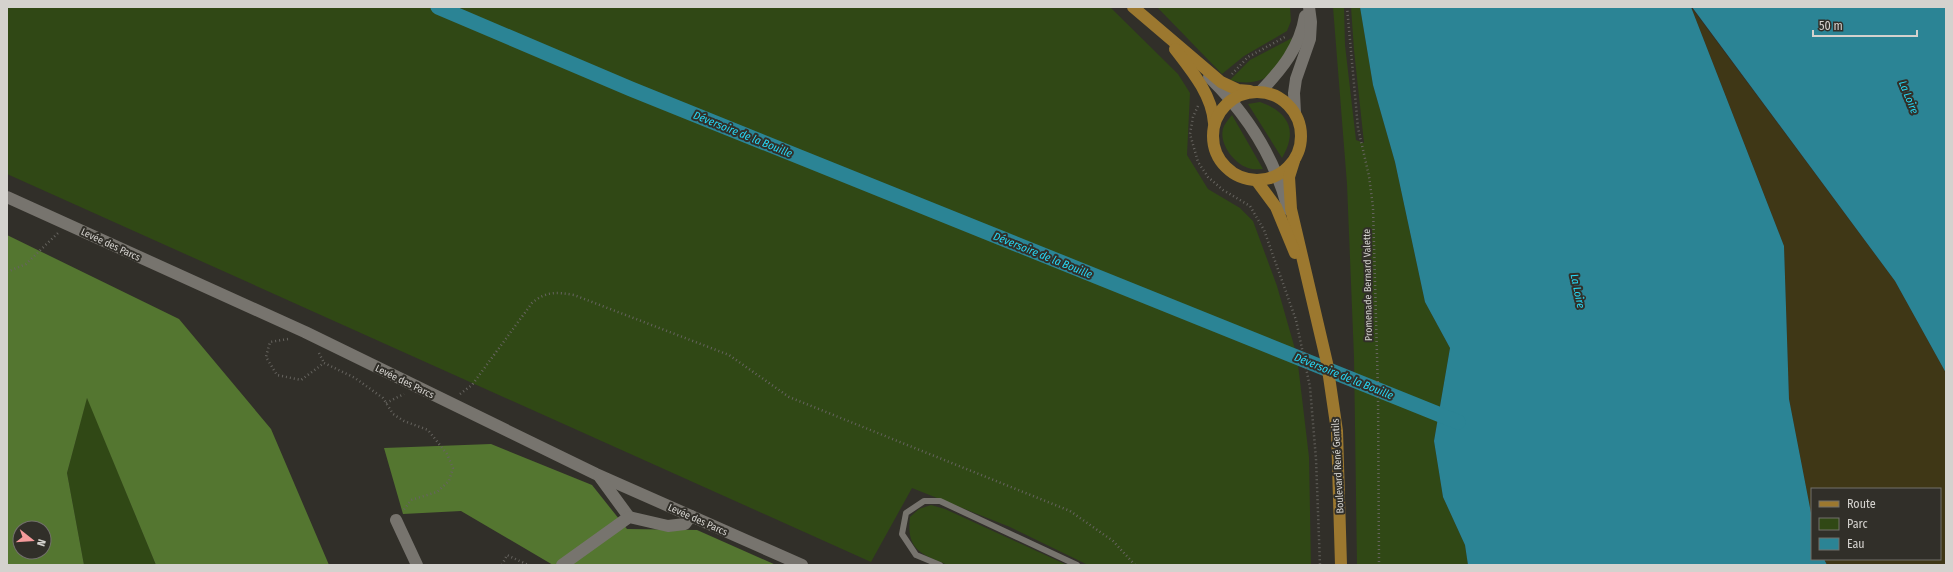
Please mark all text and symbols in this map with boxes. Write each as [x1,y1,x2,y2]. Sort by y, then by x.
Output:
scale bar [1813,12,1917,38]
text: 50 m [1819,19,1843,33]
water label: La Loire [1896,79,1921,116]
water label: Déversoire de la Bouille [691,109,794,160]
street label: Levée des Parcs [79,226,142,264]
street label: Promenade Bernard Valette [1361,229,1375,341]
water label: Déversoire de la Bouille [991,230,1094,281]
water label: La Loire [1568,273,1587,309]
water label: Déversoire de la Bouille [1292,351,1395,402]
street label: Levée des Parcs [373,362,436,401]
street label: Boulevard René Gentils [1330,418,1346,514]
legend [1811,488,1941,560]
text: Route [1847,497,1876,511]
street label: Levée des Parcs [666,501,729,538]
text: Parc [1847,517,1868,531]
north arrow [12,520,52,560]
text: Eau [1847,537,1865,551]
text: N [34,538,48,548]

